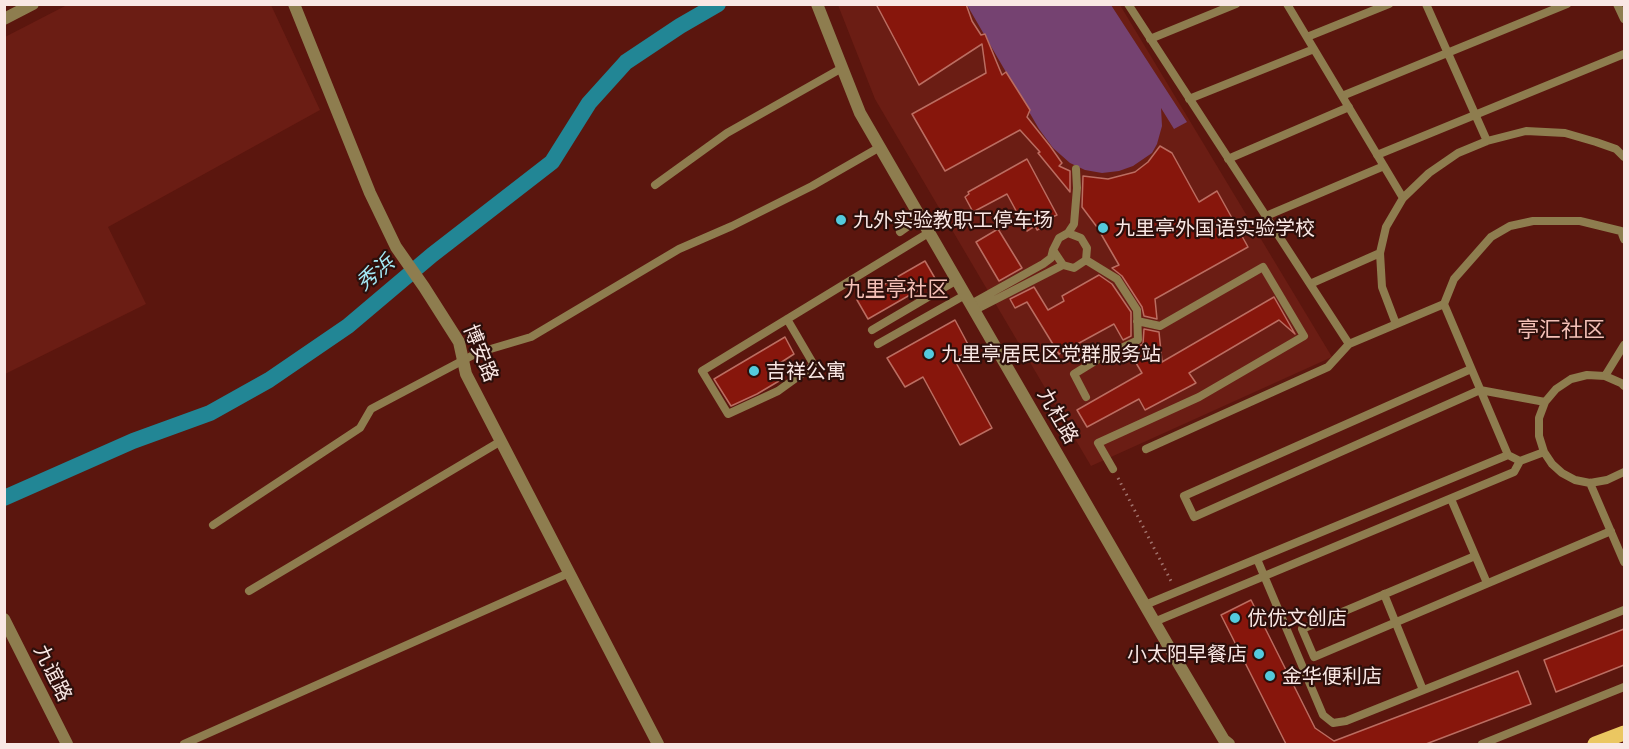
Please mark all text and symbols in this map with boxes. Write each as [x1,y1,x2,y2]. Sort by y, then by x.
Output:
place label: 九外实验教职工停车场 [853,208,1053,232]
marker: 九外实验教职工停车场 [834,213,848,227]
place label: 九里亭外国语实验学校 [1115,216,1315,240]
marker: 九里亭外国语实验学校 [1096,221,1110,235]
water label: 秀浜 [351,250,399,296]
district label: 九里亭社区 [844,276,948,302]
district label: 亭汇社区 [1517,317,1605,343]
street label: 博安路 [459,321,503,385]
place label: 九里亭居民区党群服务站 [941,342,1161,366]
marker: 九里亭居民区党群服务站 [922,347,936,361]
place label: 吉祥公寓 [766,359,846,383]
marker: 吉祥公寓 [747,364,761,378]
street label: 九杜路 [1033,384,1083,448]
place label: 优优文创店 [1247,606,1347,630]
marker: 优优文创店 [1228,611,1242,625]
street label: 九谊路 [29,641,77,705]
place label: 小太阳早餐店 [1127,642,1247,666]
marker: 小太阳早餐店 [1252,647,1266,661]
place label: 金华便利店 [1282,664,1382,688]
marker: 金华便利店 [1263,669,1277,683]

